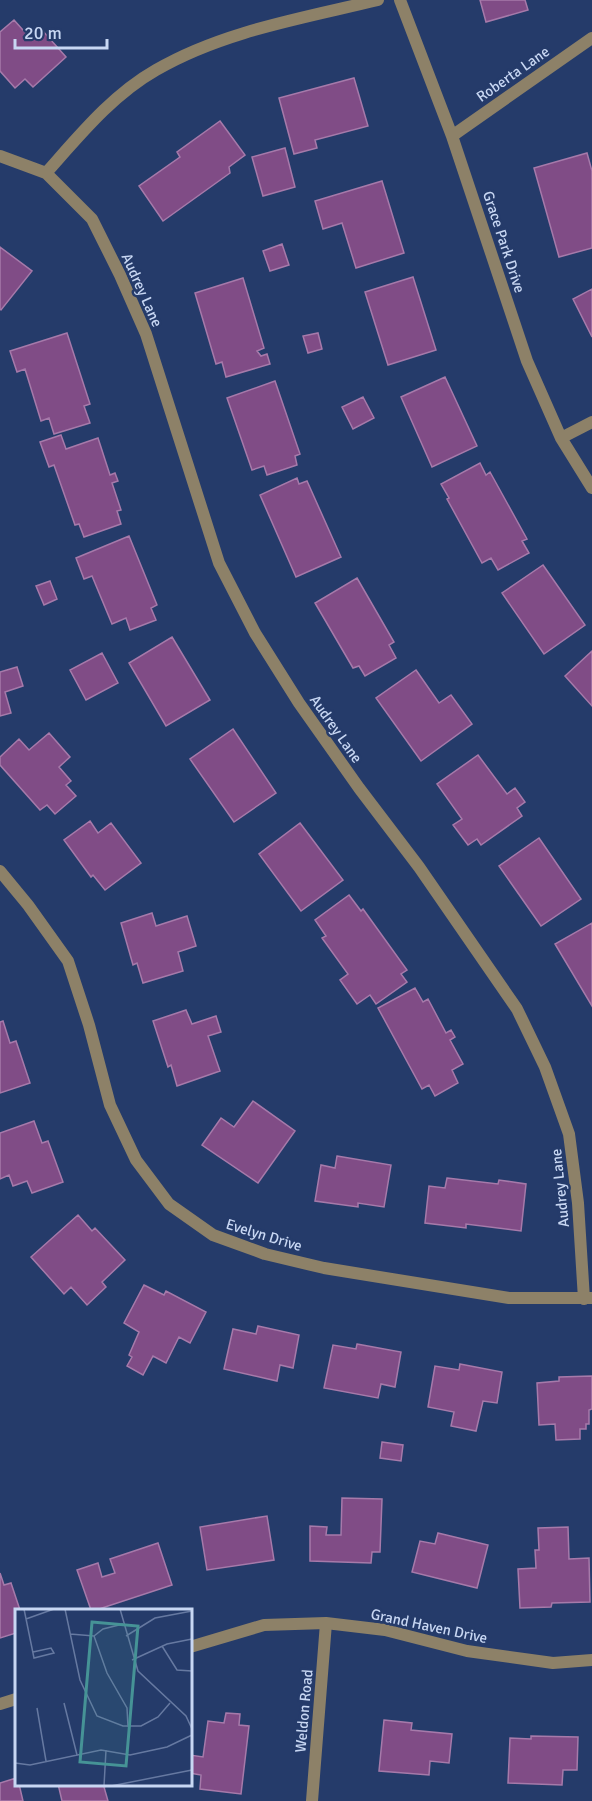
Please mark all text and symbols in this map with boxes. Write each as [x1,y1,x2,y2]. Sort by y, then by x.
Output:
scale bar [15,12,106,50]
text: 20 m [24,22,62,44]
street label: Roberta Lane [473,42,553,106]
street label: Grace Park Drive [479,189,529,295]
street label: Audrey Lane [118,250,166,330]
street label: Audrey Lane [306,691,366,767]
street label: Audrey Lane [547,1148,573,1228]
street label: Evelyn Drive [224,1215,304,1255]
street label: Grand Haven Drive [369,1605,489,1647]
inset map [15,1609,192,1786]
street label: Weldon Road [291,1669,317,1753]

